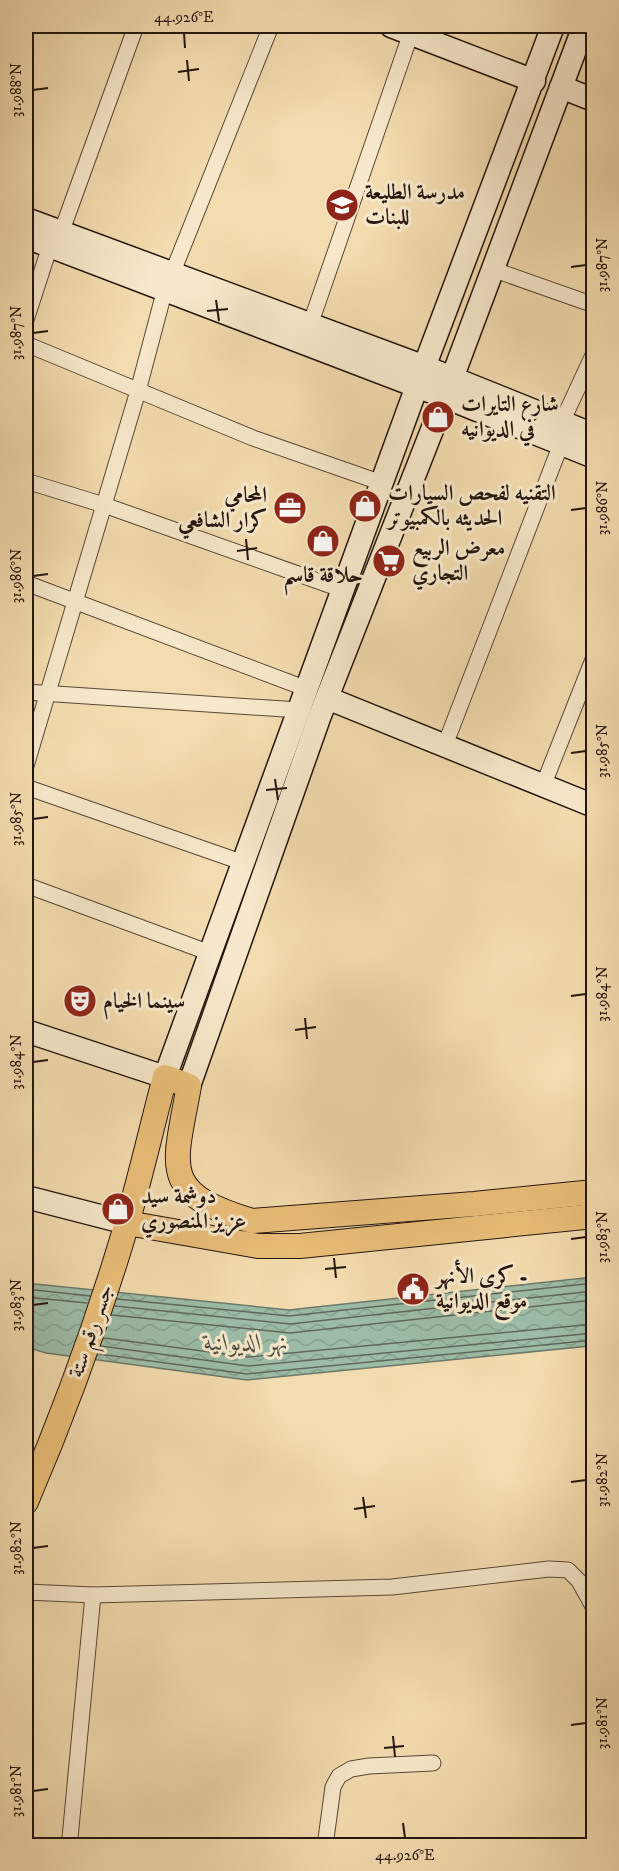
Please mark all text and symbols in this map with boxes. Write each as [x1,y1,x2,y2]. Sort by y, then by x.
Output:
text: 44.926°E [154,8,214,27]
text: 31.988°N [7,63,26,117]
place label: مدرسة الطليعة للبنات [365,179,465,231]
school or university icon: مدرسة الطليعة للبنات [324,187,360,223]
text: 31.987°N [593,238,612,292]
text: 31.987°N [7,306,26,360]
place label: شارع التايرات في الديوانيه [461,391,559,447]
shop icon: شارع التايرات في الديوانيه [420,399,456,435]
place label: التقنيه لفحص السيارات الحديثه بالكمبيوتر [386,480,556,532]
text: 31.986°N [593,481,612,535]
place label: المحامي كرار الشافعي [178,482,267,540]
shop icon: التقنيه لفحص السيارات الحديثه بالكمبيوتر [347,488,383,524]
office icon: المحامي كرار الشافعي [272,490,308,526]
shop icon: حلاقة قاسم [305,523,341,559]
place label: معرض الربيع التجاري [412,535,505,591]
supermarket icon: معرض الربيع التجاري [371,543,407,579]
text: 31.986°N [7,549,26,603]
place label: حلاقة قاسم [283,562,363,596]
text: 31.985°N [593,724,612,778]
text: 31.985°N [7,792,26,846]
text: 31.984°N [593,966,612,1022]
theatre icon: سينما الخيام [62,983,98,1019]
place label: سينما الخيام [103,988,185,1020]
text: 31.984°N [7,1034,26,1090]
place label: دوشمة سيد عزيز المنصوري [141,1183,246,1239]
shop icon: دوشمة سيد عزيز المنصوري [100,1191,136,1227]
text: 31.983°N [593,1211,612,1263]
place label: كري الأنهر - موقع الديوانية [434,1259,528,1321]
public building icon: كري الأنهر - موقع الديوانية [395,1271,431,1307]
text: 31.983°N [7,1279,26,1331]
street label: جسر رقم ستة [62,1281,125,1383]
water label: نهر الديوانية [202,1328,288,1358]
text: 31.982°N [593,1453,612,1507]
text: 31.982°N [7,1521,26,1575]
text: 31.981°N [593,1697,612,1749]
text: 31.981°N [7,1765,26,1817]
text: 44.926°E [375,1846,435,1865]

